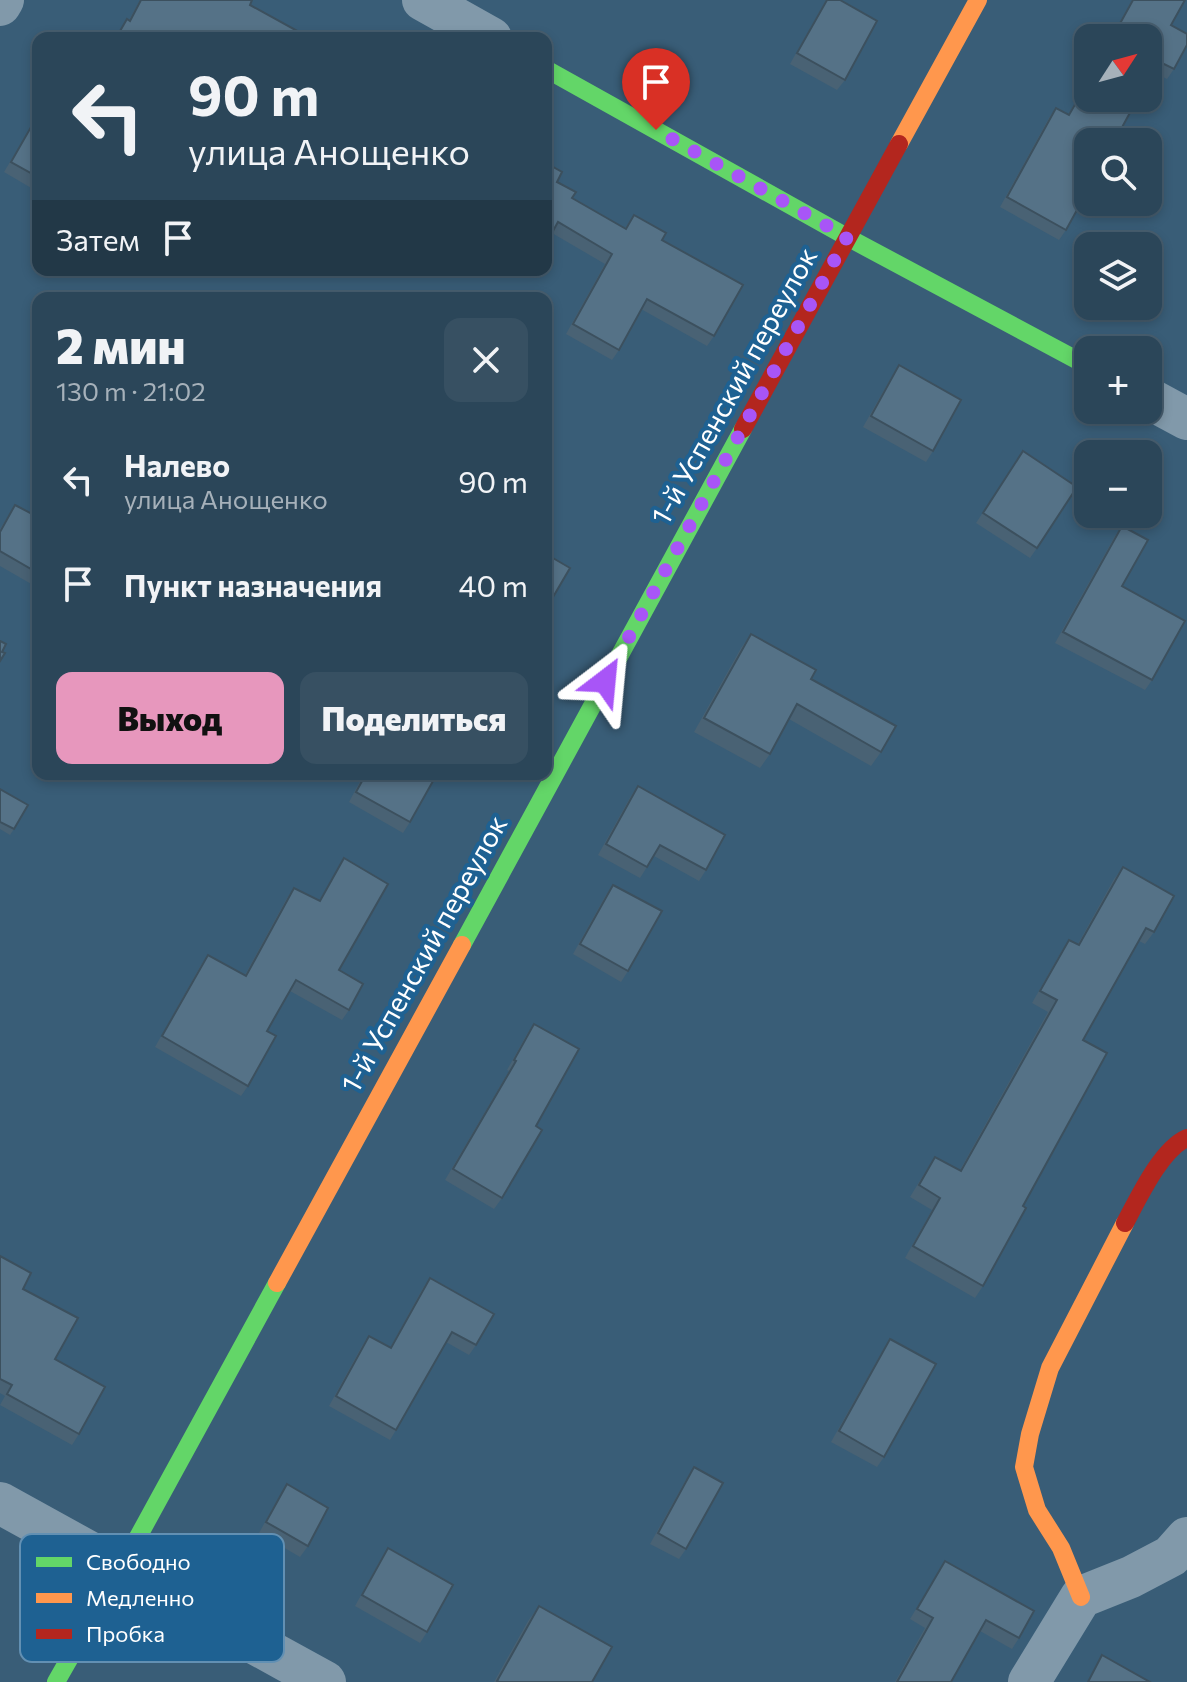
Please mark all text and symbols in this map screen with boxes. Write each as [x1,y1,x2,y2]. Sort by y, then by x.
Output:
north arrow [1074,24,1162,112]
map controls [1074,24,1162,528]
pin [622,48,690,130]
text: 90 m [188,59,319,128]
icon: arrive [634,60,678,104]
icon: left [56,64,160,168]
text: улица Анощенко [188,128,470,172]
button: search [1074,128,1162,216]
icon: arrive [156,216,200,260]
text: Затем [56,220,140,257]
button: layers [1074,232,1162,320]
street label: 1-й Успенский переулок [643,241,823,530]
text: 2 мин [56,315,185,374]
button: close [444,318,528,402]
button: + [1074,336,1162,424]
text: 130 m · 21:02 [56,375,206,406]
button: − [1074,440,1162,528]
text: Налево [124,446,230,483]
icon: left [56,458,100,502]
text: 90 m [458,462,528,499]
text: улица Анощенко [124,483,328,514]
icon: arrive [56,562,100,606]
text: Пункт назначения [124,566,382,603]
text: 40 m [459,566,528,603]
position arrow [563,639,647,723]
button: Выход [56,672,284,764]
button: Поделиться [300,672,528,764]
street label: 1-й Успенский переулок [333,809,513,1098]
legend [20,1534,284,1662]
text: Свободно [86,1548,191,1575]
text: Медленно [86,1584,194,1611]
text: Пробка [86,1620,165,1647]

